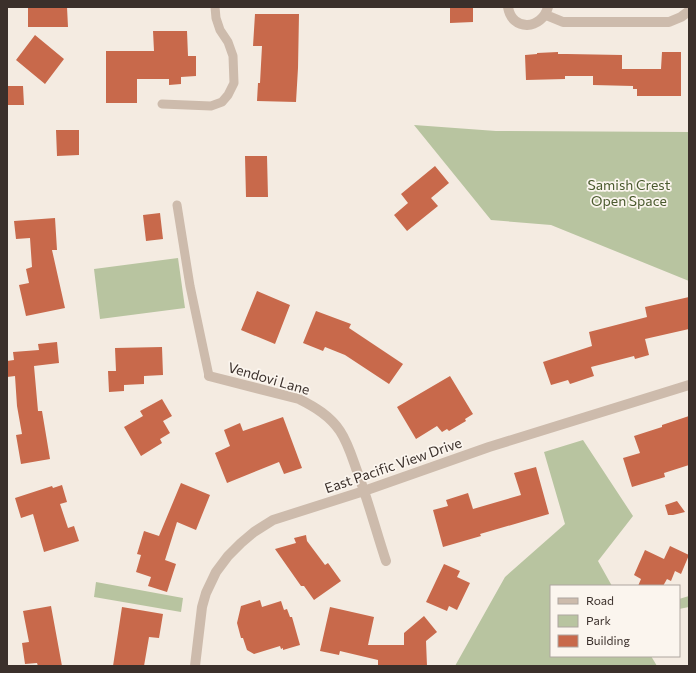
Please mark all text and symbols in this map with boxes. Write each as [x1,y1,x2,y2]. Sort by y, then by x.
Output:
park label: Samish Crest Open Space [588,176,671,209]
street label: Vendovi Lane [226,358,312,398]
street label: East Pacific View Drive [322,434,464,496]
legend [550,585,680,657]
text: Road [586,593,614,607]
text: Park [586,613,612,627]
text: Building [586,633,630,647]

